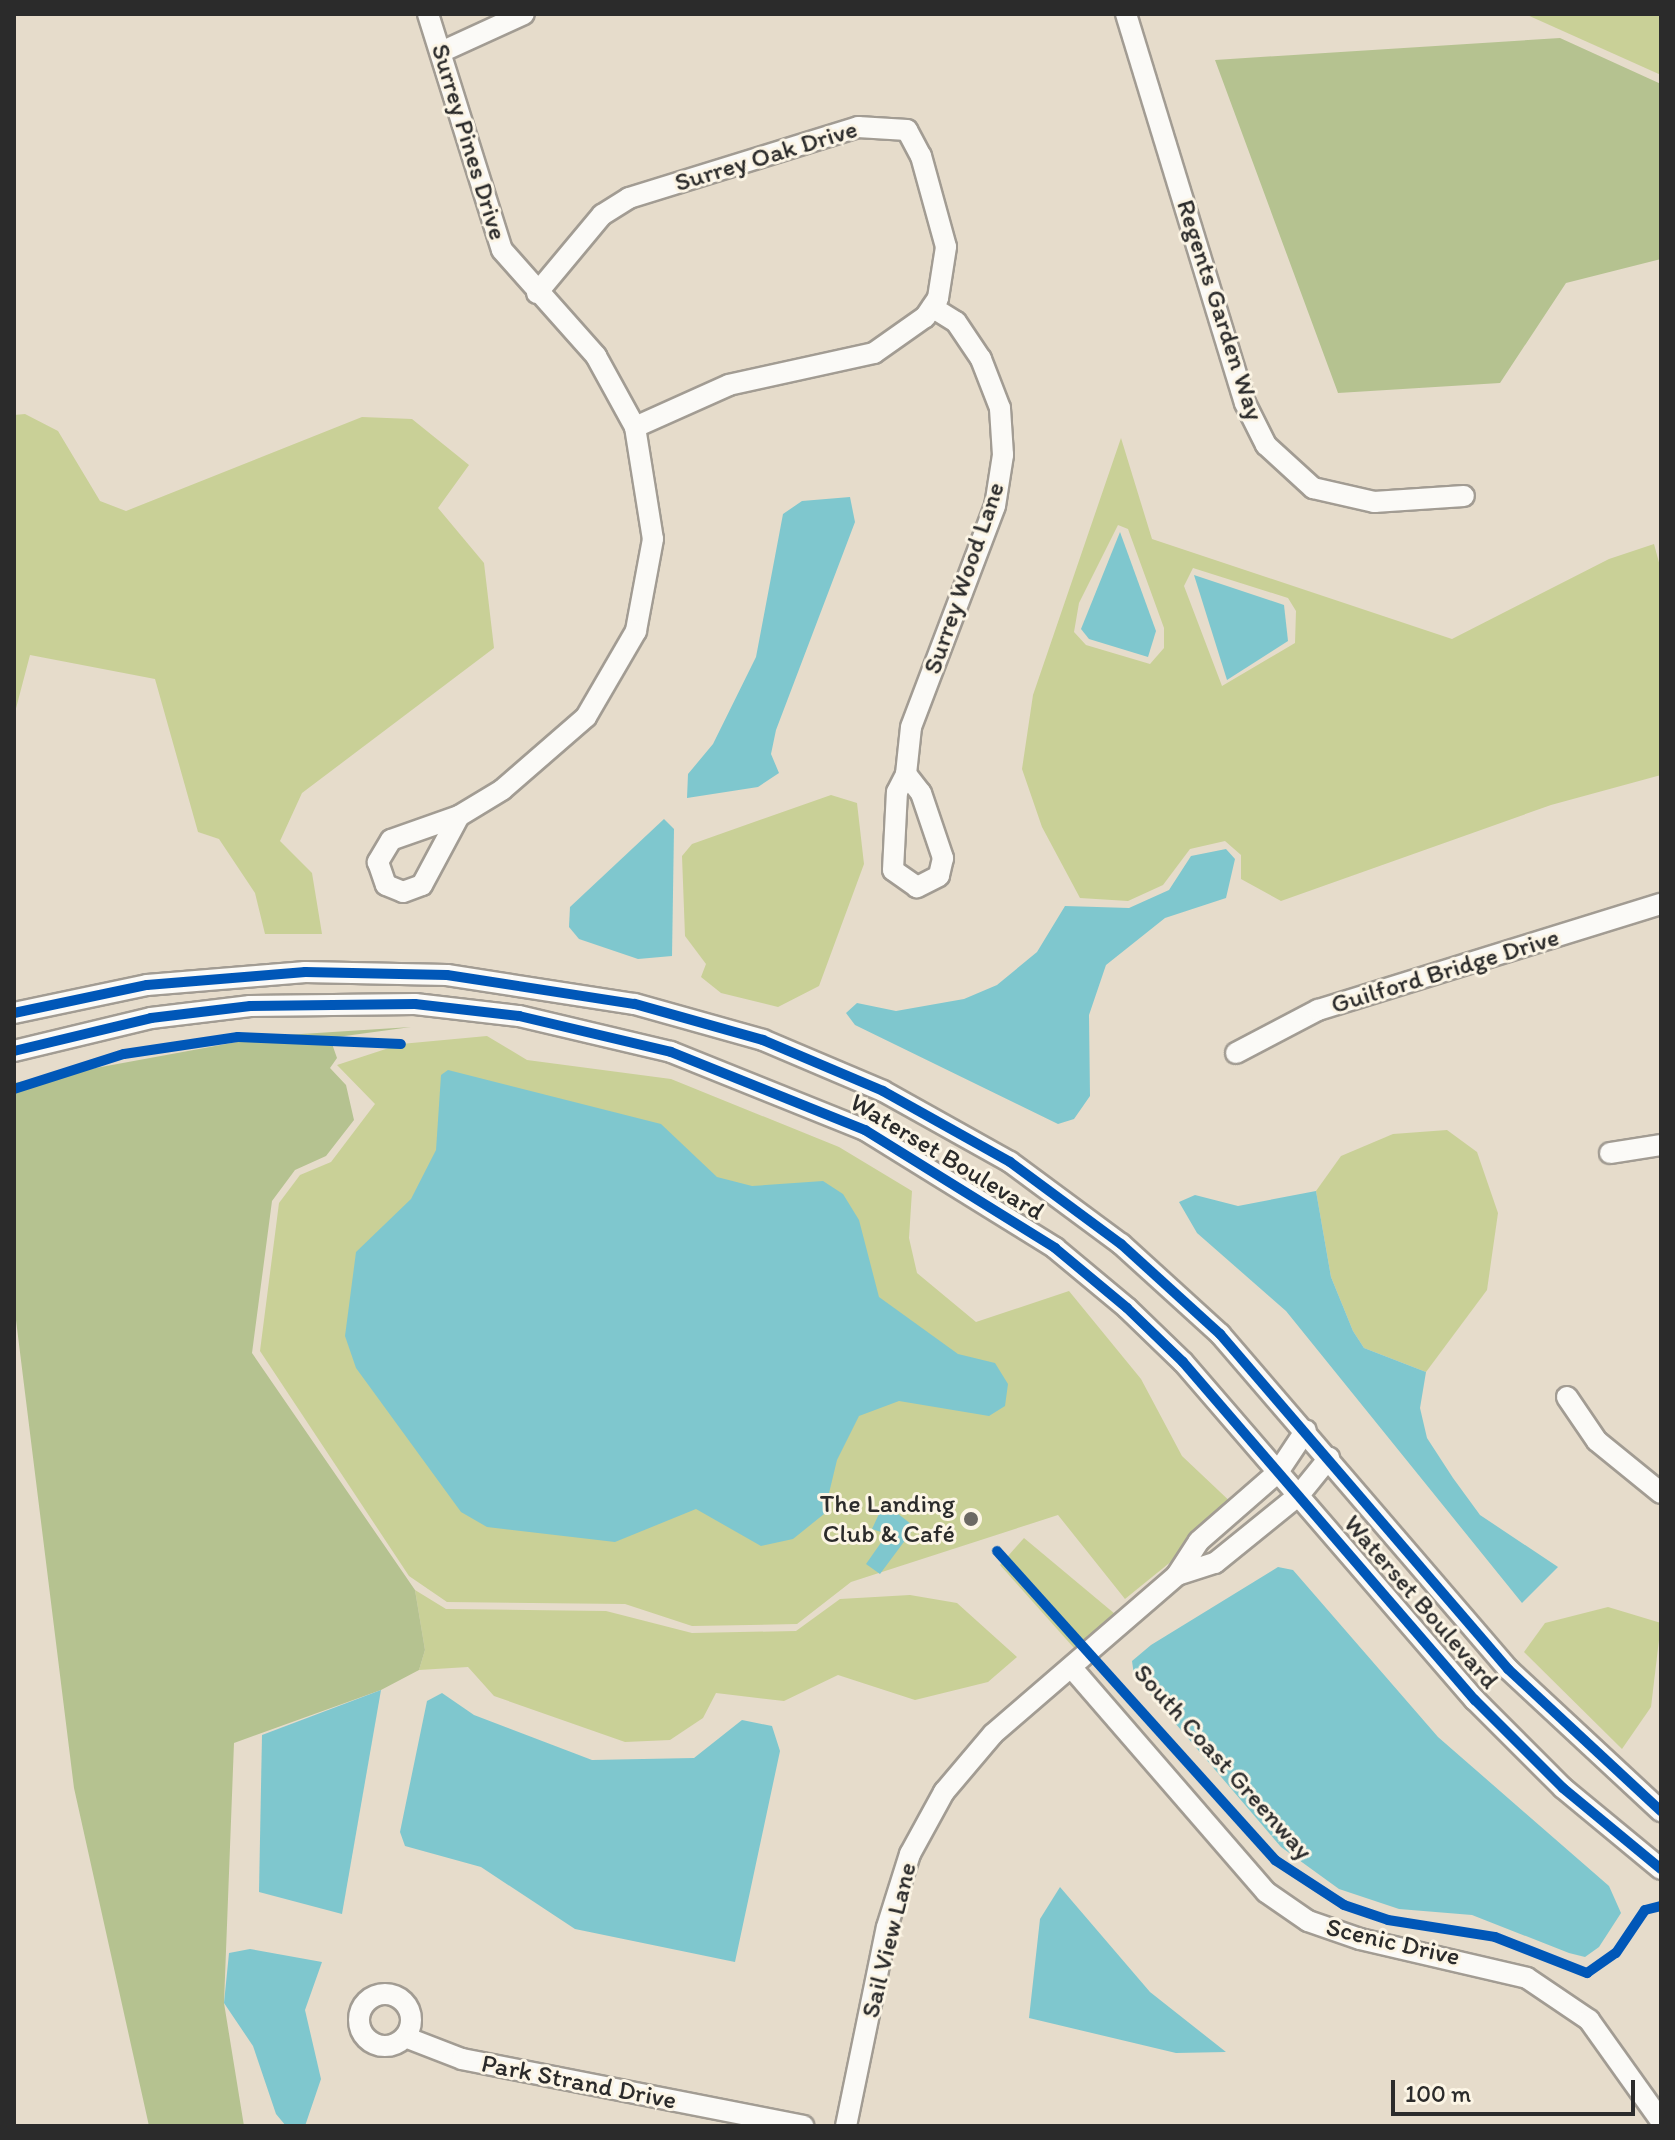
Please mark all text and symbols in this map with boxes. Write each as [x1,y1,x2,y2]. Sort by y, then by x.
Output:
street label: Surrey Pines Drive [424,40,514,244]
street label: Surrey Oak Drive [671,113,861,199]
street label: Regents Garden Way [1170,196,1270,424]
street label: Surrey Wood Lane [916,478,1012,678]
street label: Guilford Bridge Drive [1327,921,1563,1021]
street label: Waterset Boulevard [844,1087,1050,1227]
place label: The Landing Club & Café [818,1488,955,1550]
street label: Waterset Boulevard [1337,1508,1505,1696]
marker: The Landing Club & Café [962,1510,980,1528]
street label: South Coast Greenway [1127,1658,1319,1866]
street label: Sail View Lane [855,1859,923,2021]
street label: Scenic Drive [1323,1911,1463,1973]
street label: Park Strand Drive [479,2048,679,2116]
scale bar [1395,2064,1639,2114]
text: 100 m [1405,2079,1471,2108]

